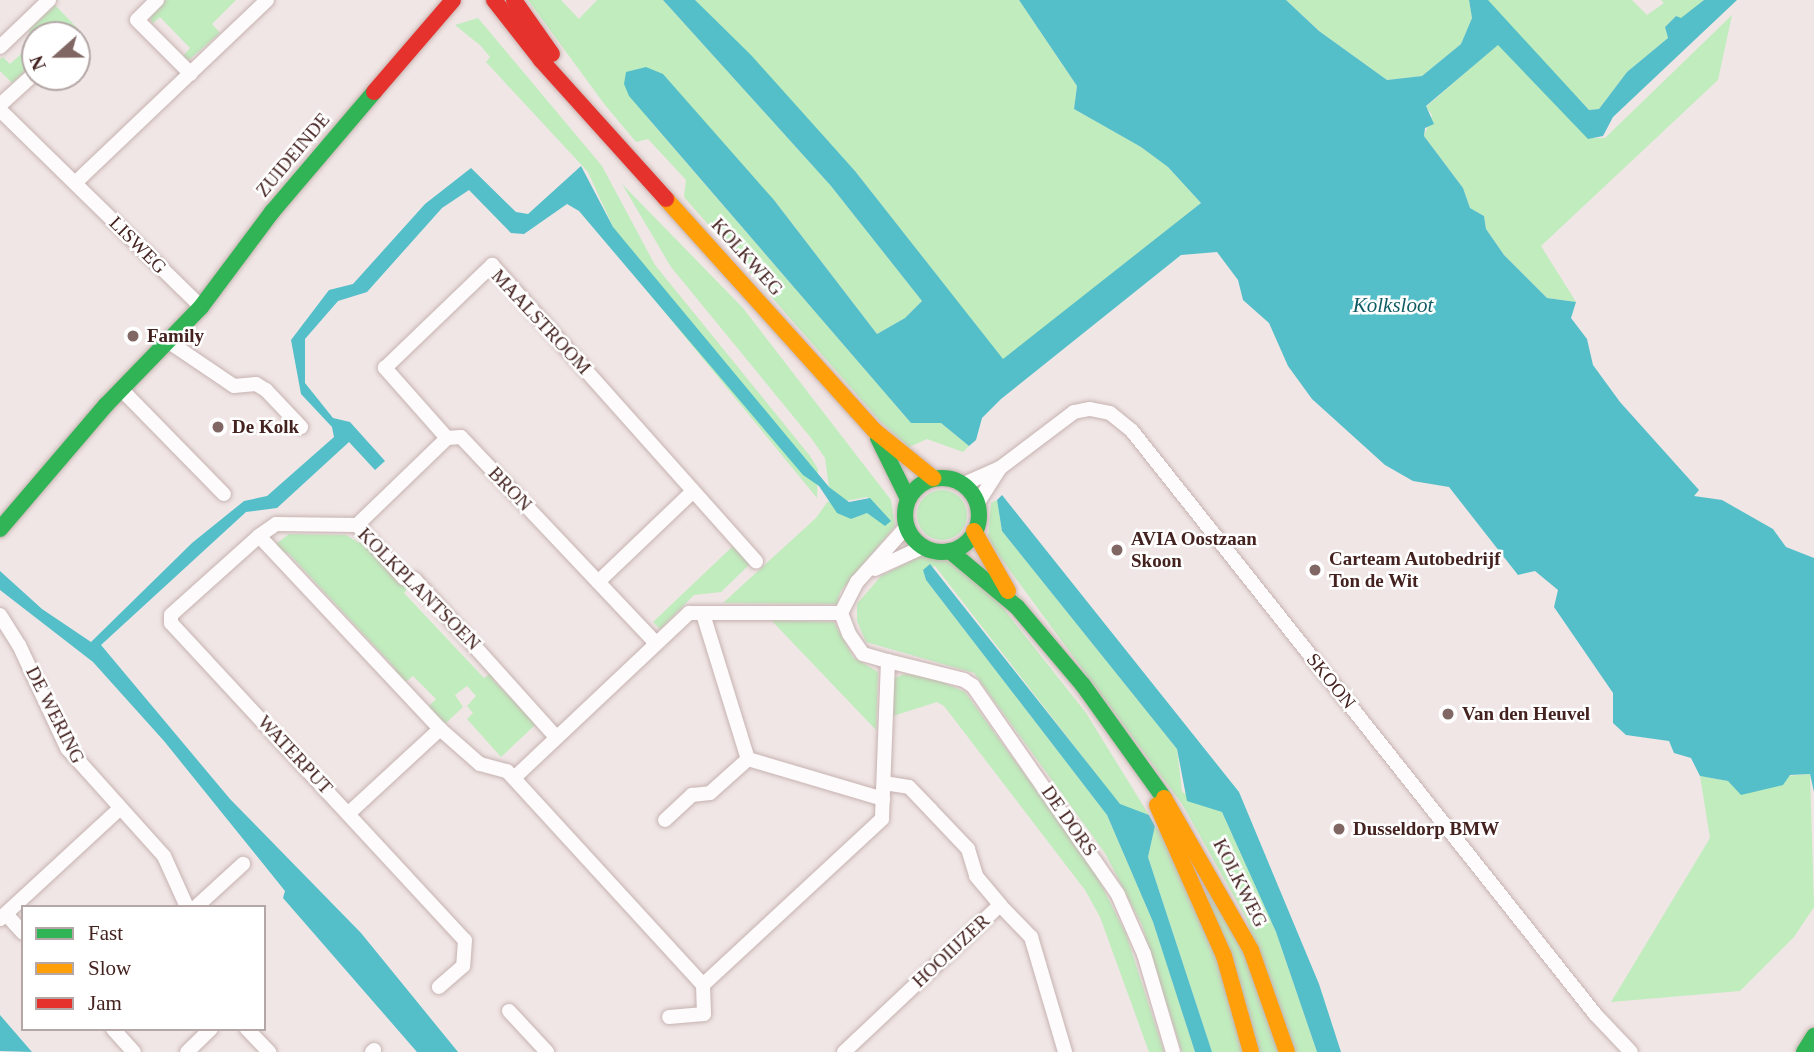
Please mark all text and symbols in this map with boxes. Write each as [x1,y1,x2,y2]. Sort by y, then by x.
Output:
north arrow [21,21,91,91]
text: N [26,53,50,73]
street label: ZUIDEINDE [251,108,335,202]
street label: LISWEG [105,212,171,278]
street label: KOLKWEG [706,214,788,300]
street label: MAALSTROOM [487,265,595,379]
water label: Kolksloot [1353,292,1433,318]
place label: Family [147,325,204,347]
marker: Family [125,328,141,344]
place label: De Kolk [232,416,299,438]
marker: De Kolk [210,419,226,435]
street label: BRON [483,462,537,516]
street label: KOLKPLANTSOEN [353,523,485,655]
place label: AVIA Oostzaan Skoon [1131,528,1258,572]
marker: AVIA Oostzaan Skoon [1109,542,1125,558]
place label: Carteam Autobedrijf Ton de Wit [1329,548,1502,592]
marker: Carteam Autobedrijf Ton de Wit [1307,562,1323,578]
street label: SKOON [1302,648,1360,714]
street label: DE WERING [21,663,89,767]
place label: Van den Heuvel [1462,703,1590,725]
marker: Van den Heuvel [1440,706,1456,722]
street label: WATERPUT [253,711,337,799]
street label: DE DORS [1037,781,1101,861]
place label: Dusseldorp BMW [1353,818,1499,840]
marker: Dusseldorp BMW [1331,821,1347,837]
street label: KOLKWEG [1208,835,1272,931]
legend [21,905,266,1031]
street label: HOOIIJZER [908,910,994,992]
text: Fast [88,921,123,945]
text: Slow [88,956,131,980]
text: Jam [88,991,122,1015]

